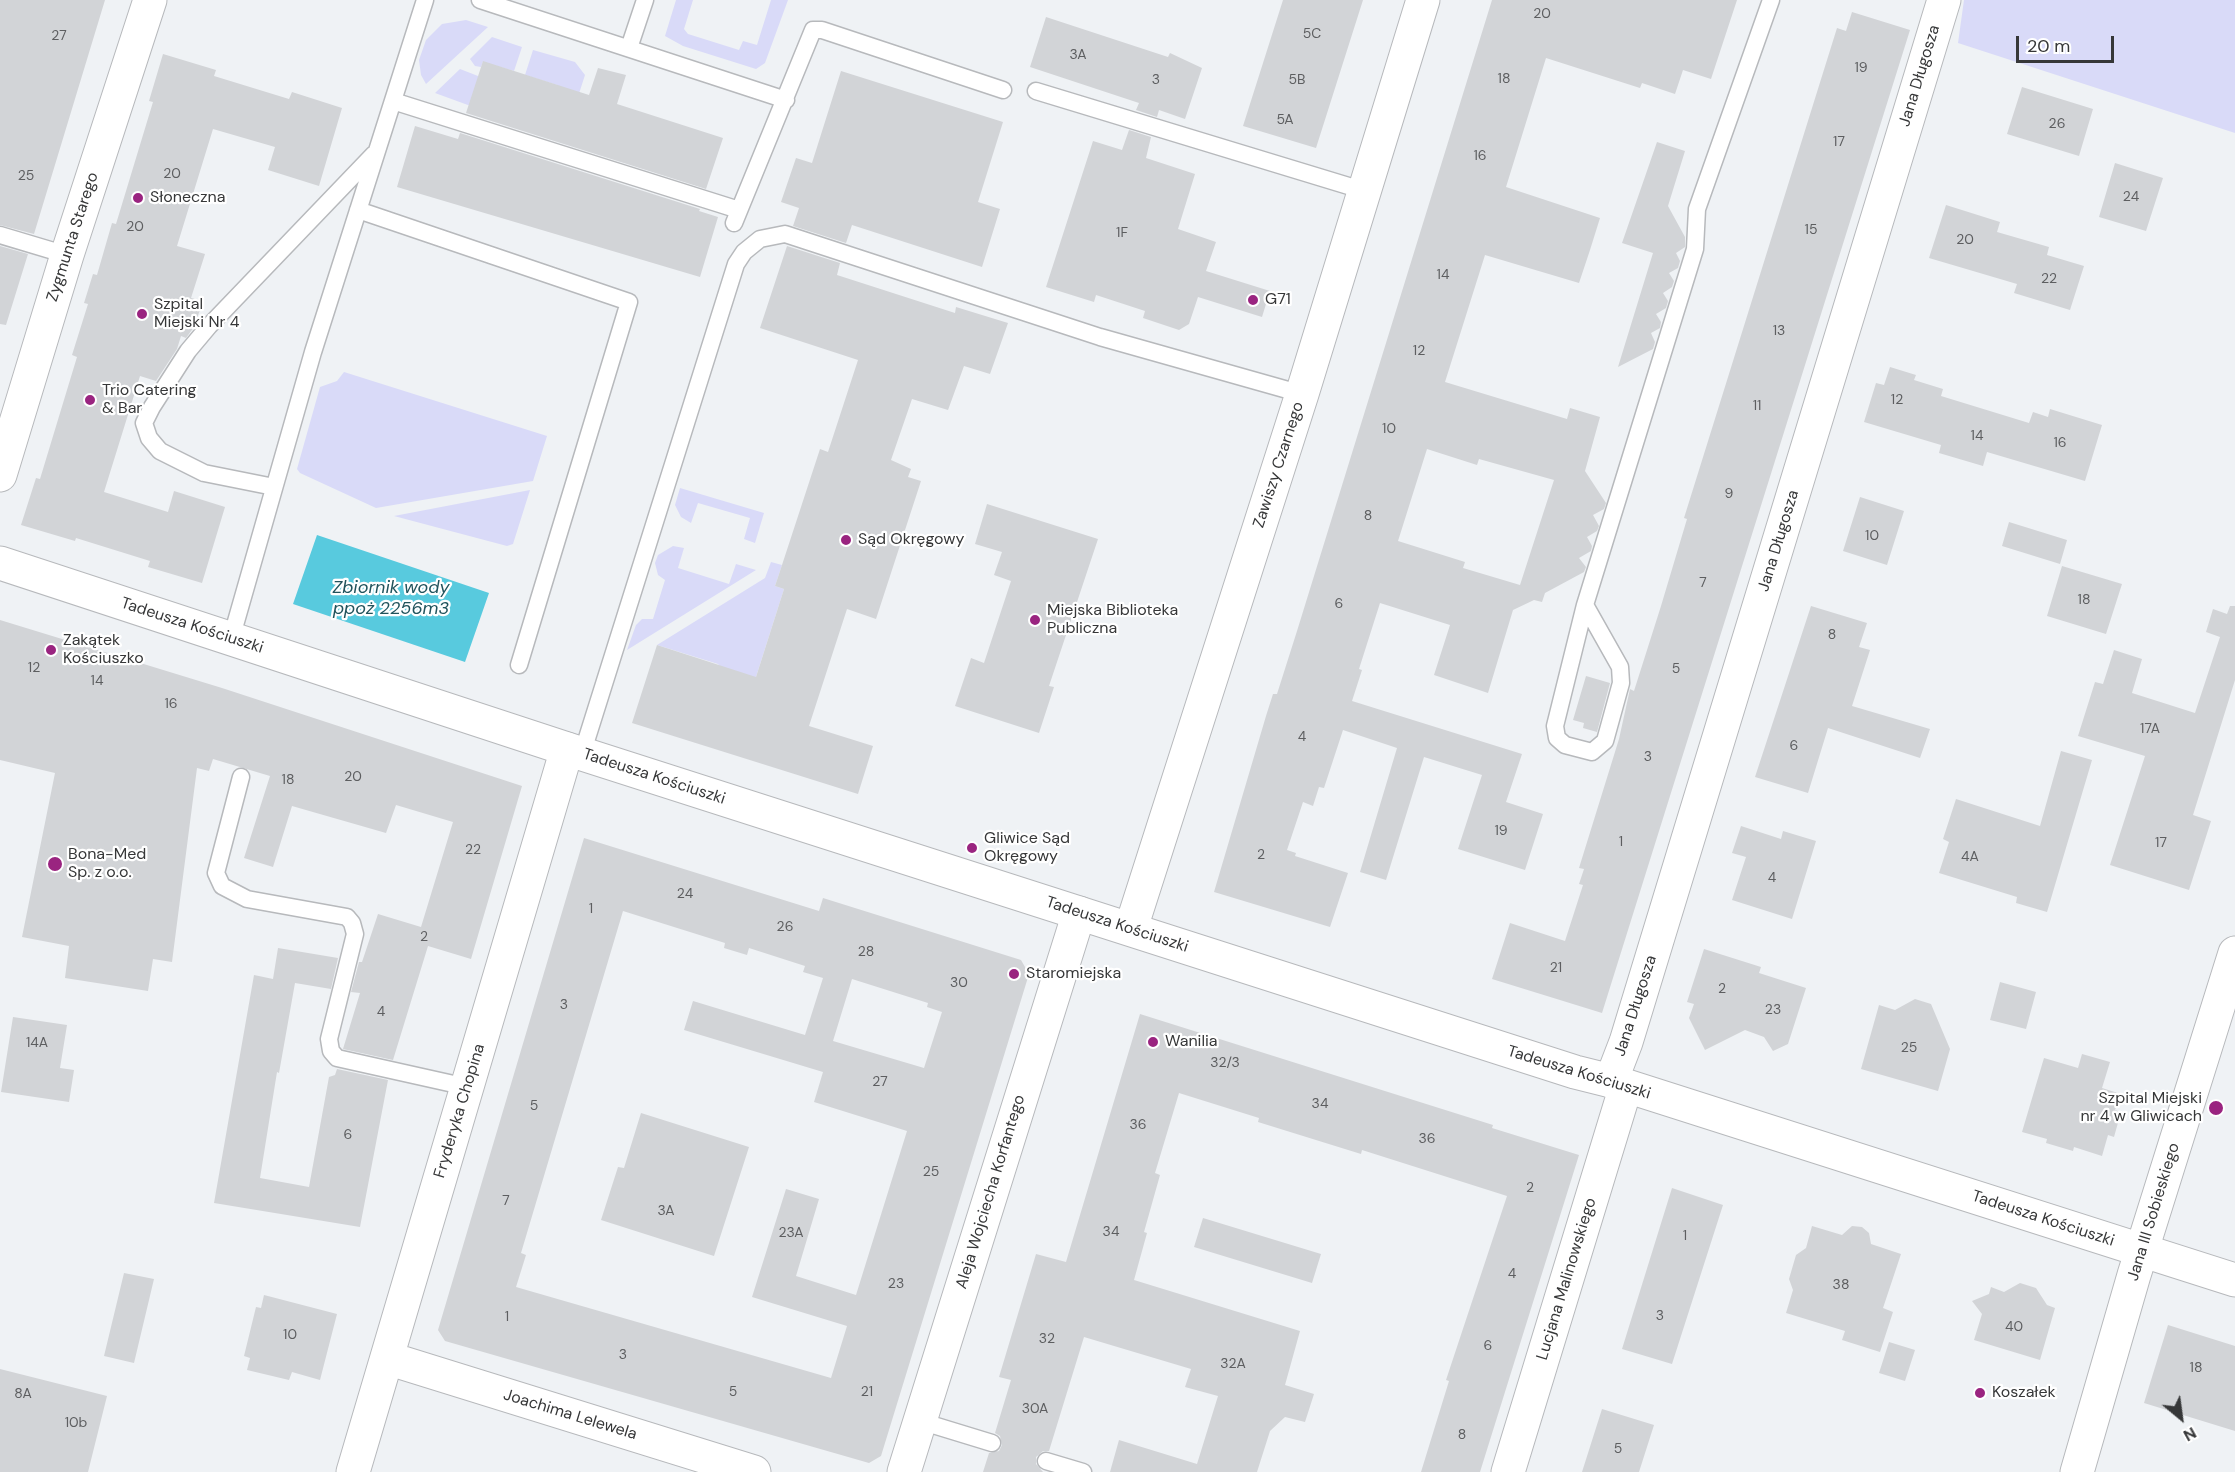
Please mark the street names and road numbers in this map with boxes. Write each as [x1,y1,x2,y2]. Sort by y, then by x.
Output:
street label: Jana Długosza [1895,23,1945,129]
street label: Zygmunta Starego [43,170,103,304]
street label: Zawiszy Czarnego [1250,399,1308,531]
street label: Jana Długosza [1754,488,1804,594]
street label: Tadeusza Kościuszki [118,594,266,658]
street label: Tadeusza Kościuszki [580,745,728,809]
street label: Tadeusza Kościuszki [1043,893,1191,957]
street label: Jana Długosza [1611,953,1661,1059]
street label: Fryderyka Chopina [430,1042,490,1180]
street label: Tadeusza Kościuszki [1505,1042,1653,1104]
street label: Aleja Wojciecha Korfantego [952,1093,1030,1291]
street label: Jana III Sobieskiego [2124,1141,2184,1283]
street label: Tadeusza Kościuszki [1969,1187,2117,1251]
street label: Lucjana Malinowskiego [1533,1196,1601,1362]
street label: Joachima Lelewela [501,1386,639,1444]

